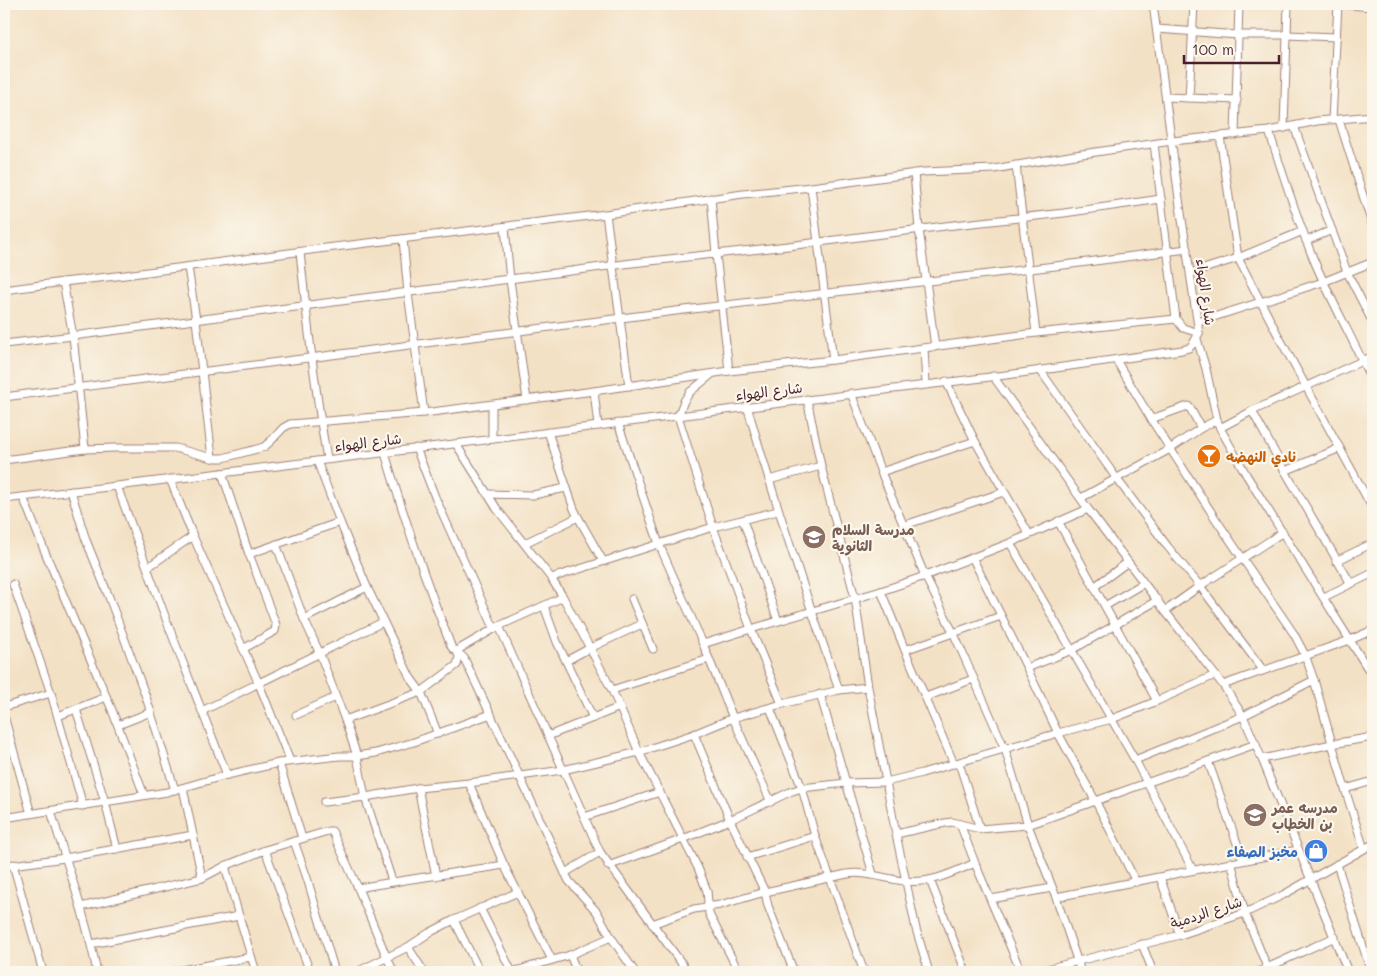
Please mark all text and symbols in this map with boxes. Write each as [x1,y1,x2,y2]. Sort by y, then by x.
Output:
scale bar [1184,32,1280,64]
text: 100 m [1192,39,1234,59]
street label: شارع الهواء [1191,257,1220,327]
street label: شارع الهواء [734,377,804,406]
street label: شارع الهواء [333,428,403,457]
bar icon: نادي النهضه [1196,443,1222,469]
place label: نادي النهضه [1226,447,1296,468]
place label: مدرسة السلام الثانوية [832,520,915,556]
school or university icon: مدرسة السلام الثانوية [801,524,827,550]
place label: مدرسه عمر بن الخطاب [1270,798,1338,833]
school or university icon: مدرسه عمر بن الخطاب [1242,802,1268,828]
shop icon: مخبز الصفاء [1303,838,1329,864]
place label: مخبز الصفاء [1226,842,1298,861]
street label: شارع الردمية [1168,891,1245,933]

